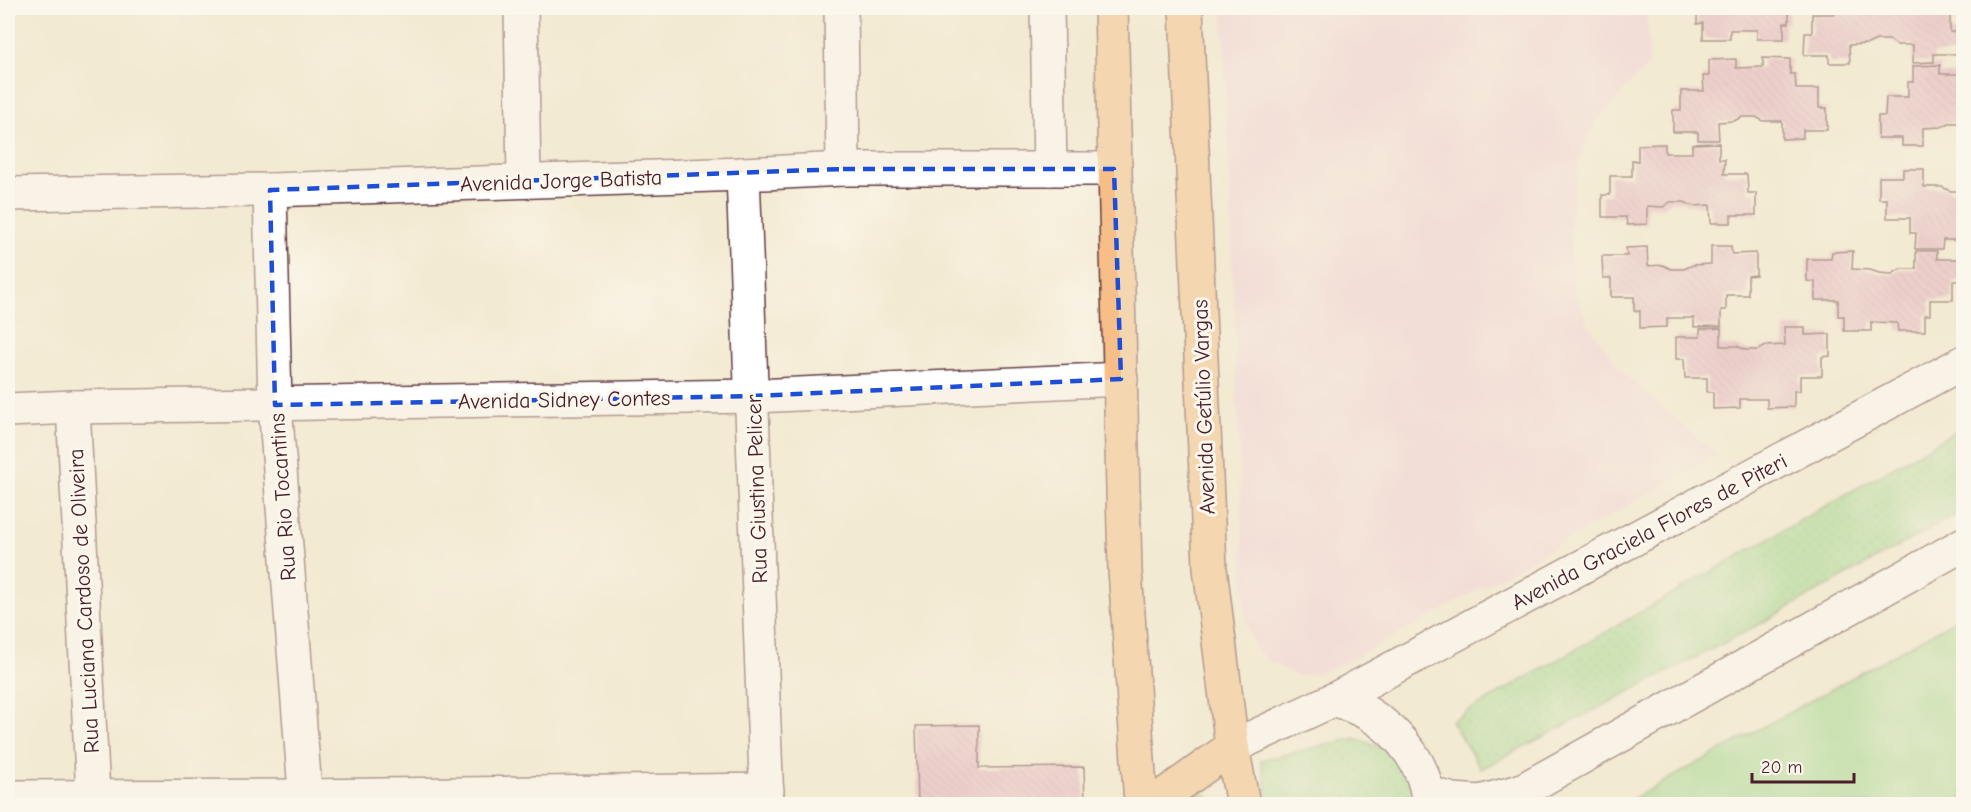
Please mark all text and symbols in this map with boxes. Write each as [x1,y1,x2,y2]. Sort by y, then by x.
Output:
street label: Avenida Jorge Batista [459,164,663,198]
street label: Avenida Getúlio Vargas [1187,299,1221,515]
street label: Avenida Sidney Contes [458,385,670,415]
street label: Rua Giustina Pelicer [741,394,773,584]
street label: Rua Rio Tocantins [264,412,302,582]
street label: Rua Luciana Cardoso de Oliveira [63,448,105,754]
street label: Avenida Graciela Flores de Piteri [1507,448,1792,616]
scale bar [1752,746,1854,784]
text: 20 m [1761,757,1802,778]

